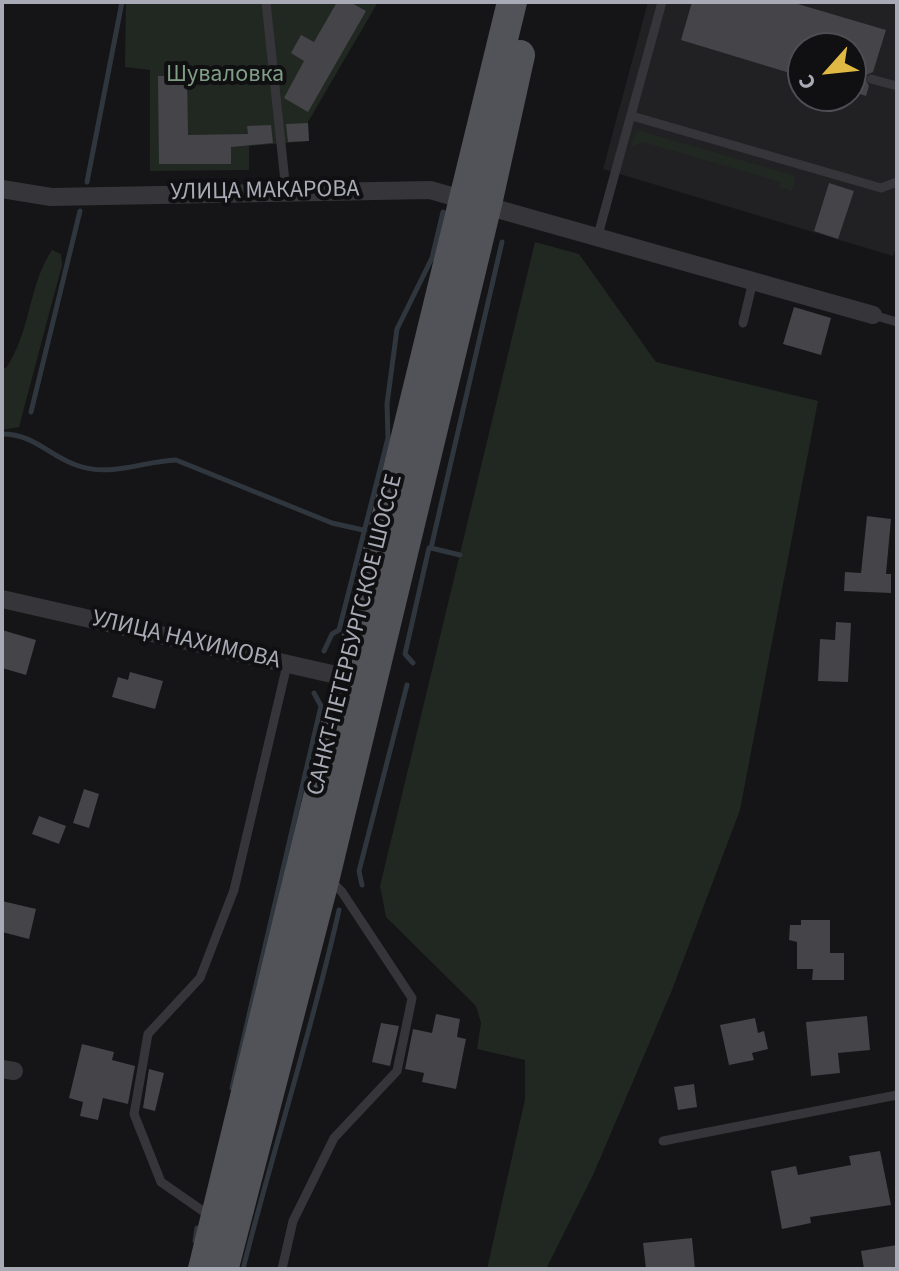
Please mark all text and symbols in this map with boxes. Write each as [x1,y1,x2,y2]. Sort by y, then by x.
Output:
north arrow [787,32,867,112]
park label: Шуваловка [166,62,284,90]
text: С [790,69,825,95]
street label: УЛИЦА МАКАРОВА [170,176,360,208]
street label: САНКТ-ПЕТЕРБУРГСКОЕ ШОССЕ [302,471,410,799]
street label: УЛИЦА НАХИМОВА [89,605,283,677]

